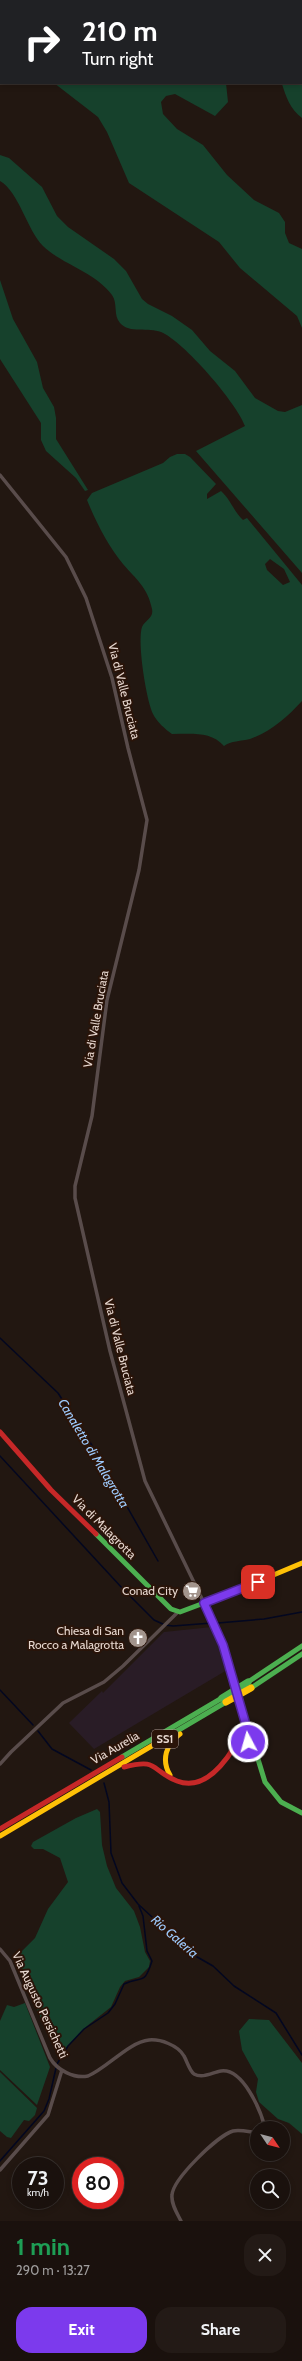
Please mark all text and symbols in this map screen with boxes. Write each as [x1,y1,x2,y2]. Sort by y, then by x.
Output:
text: 210 m [82,14,158,48]
icon: right [16,16,68,68]
text: Turn right [82,48,153,70]
street label: Via di Valle Bruciata [105,641,144,741]
street label: Via di Valle Bruciata [80,969,111,1069]
street label: Via di Valle Bruciata [101,1297,140,1397]
water label: Canaletto di Malagrotta [55,1396,133,1510]
street label: Via di Malagrotta [69,1491,140,1562]
pin [241,1565,275,1599]
icon: arrive [247,1571,269,1593]
supermarket icon: Conad City [181,1580,203,1602]
place label: Conad City [122,1583,178,1598]
place label: Chiesa di San Rocco a Malagrotta [28,1623,124,1652]
church icon: Chiesa di San Rocco a Malagrotta [127,1627,149,1649]
position arrow [227,1721,269,1763]
street label: Via Aurelia [88,1728,142,1767]
road number: SS1 [152,1730,178,1748]
water label: Rio Galeria [148,1911,202,1961]
street label: Via Augusto Persichetti [9,1949,72,2060]
north arrow [250,2121,290,2161]
map controls [250,2121,290,2209]
speed limit sign: 80 [72,2157,124,2209]
text: 73 [28,2166,48,2190]
button: search [250,2169,290,2209]
text: km/h [27,2186,49,2199]
text: 1 min [16,2232,70,2261]
button: close [244,2234,286,2276]
text: 290 m · 13:27 [16,2262,90,2278]
button: Exit [16,2307,147,2353]
button: Share [155,2307,286,2353]

